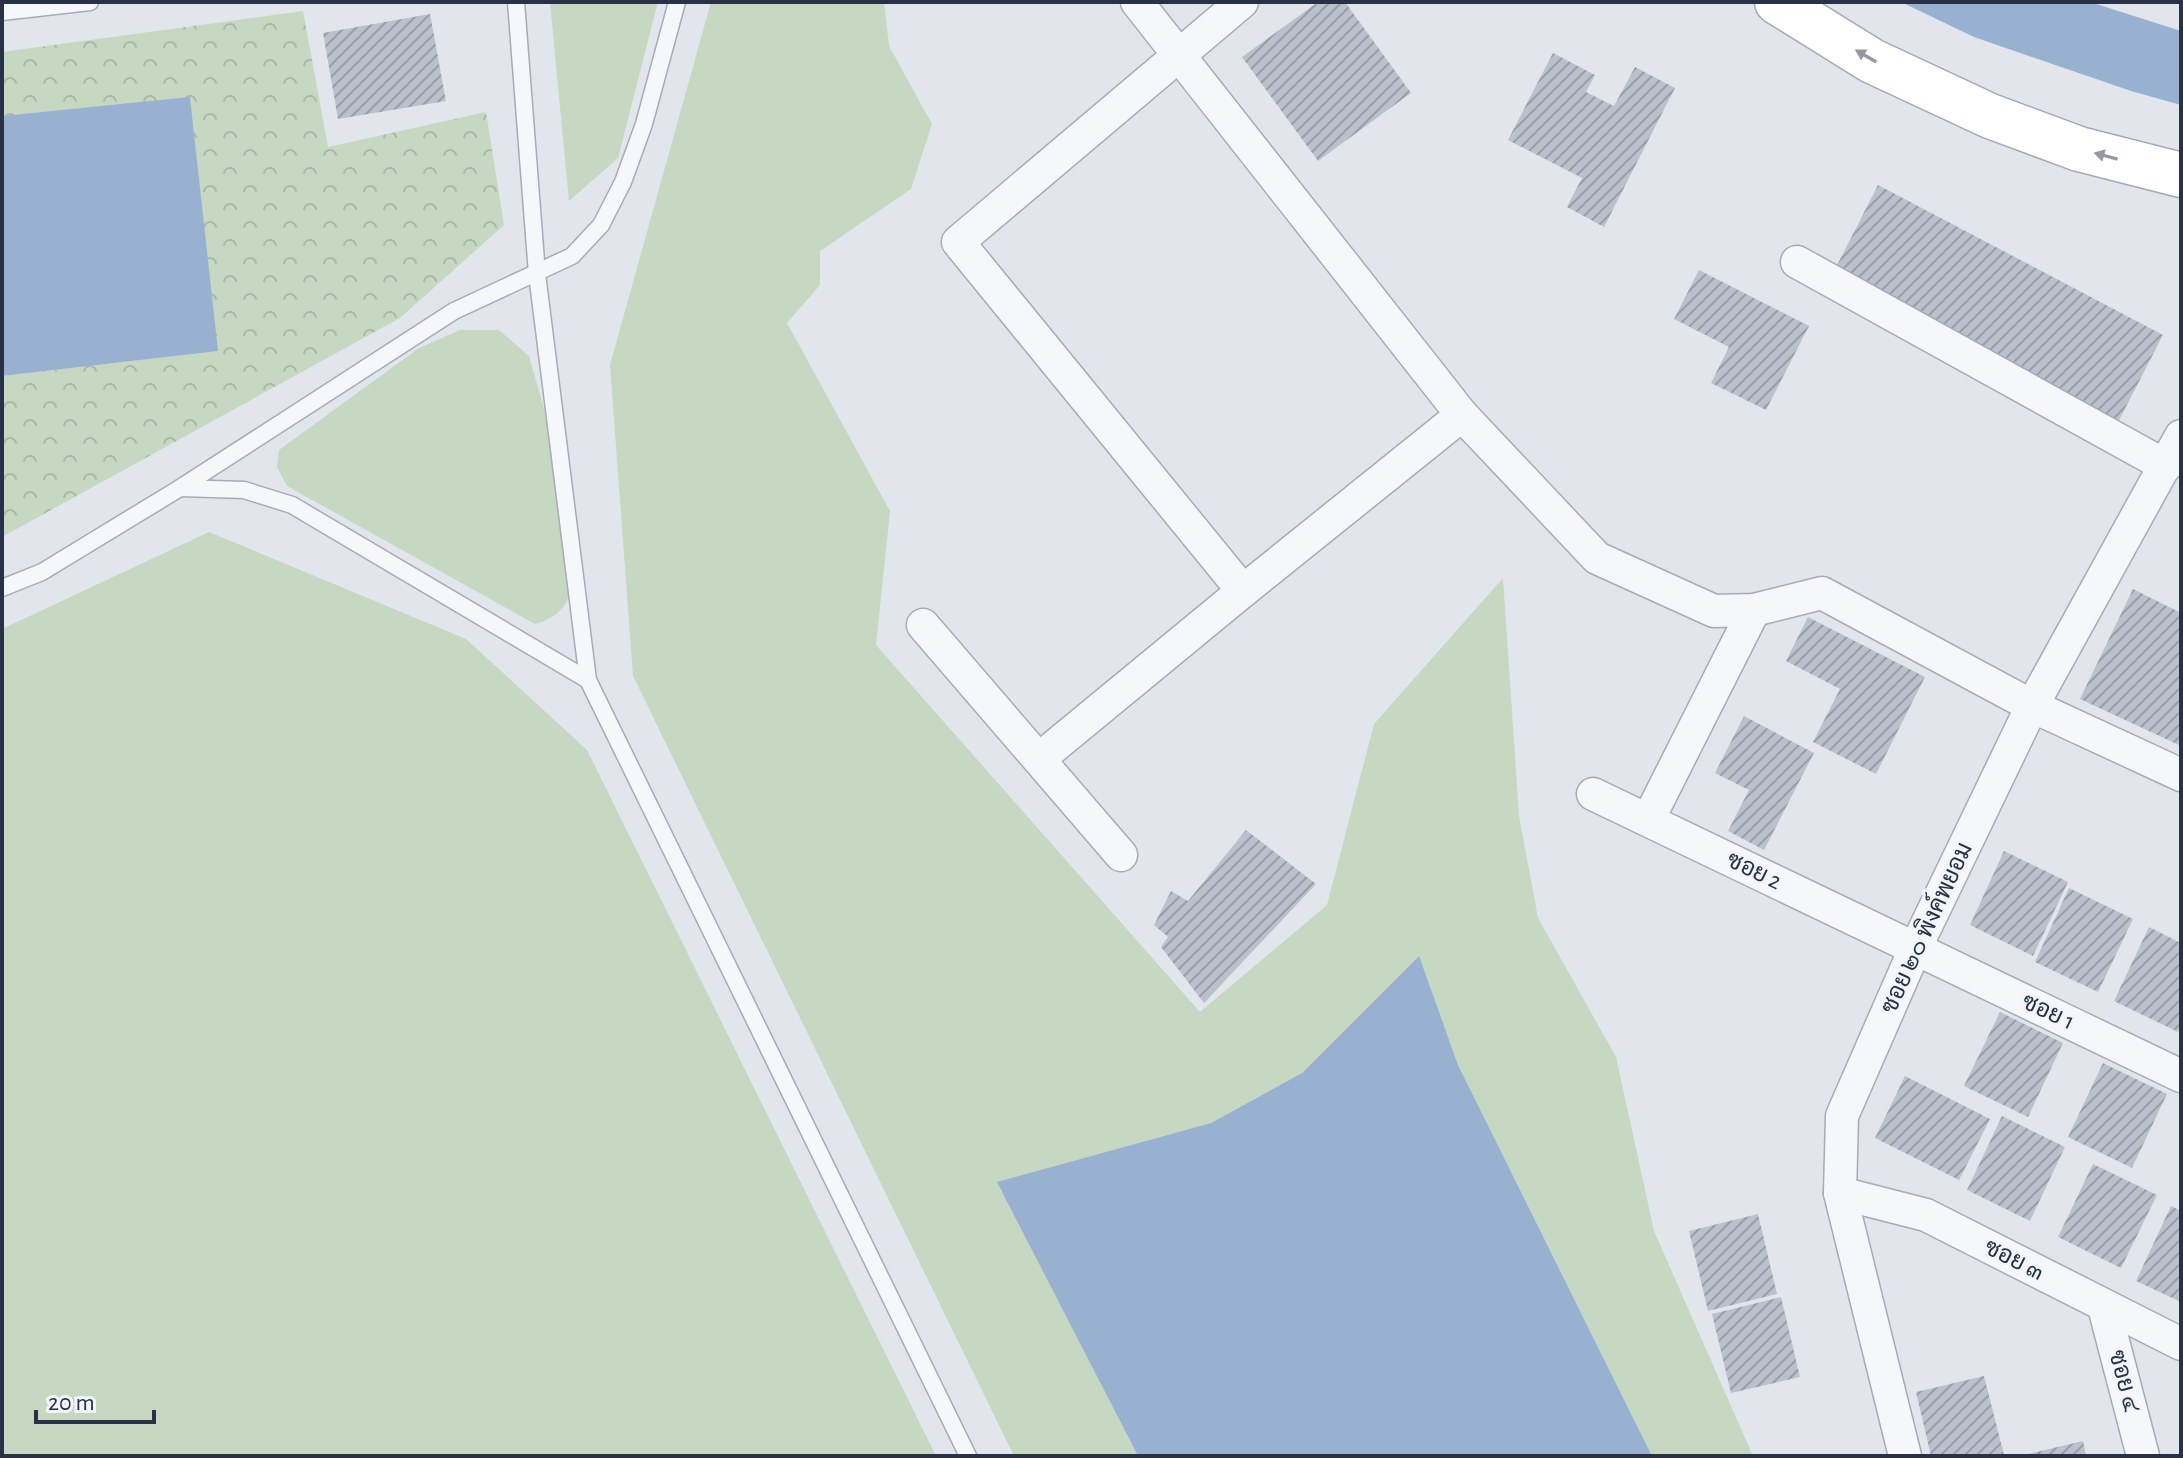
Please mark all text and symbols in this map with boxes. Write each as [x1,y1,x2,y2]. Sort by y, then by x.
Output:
one-way arrow [1855,50,1877,64]
one-way arrow [2093,149,2118,161]
street label: ซอย ๒๐ พิงค์พยอม [1872,837,1977,1017]
street label: ซอย 2 [1723,848,1785,894]
street label: ซอย 1 [2018,990,2078,1034]
street label: ซอย ๓ [1980,1235,2048,1285]
street label: ซอย ๔ [2104,1348,2144,1415]
scale bar [36,1374,154,1424]
text: 20 m [48,1391,95,1415]

